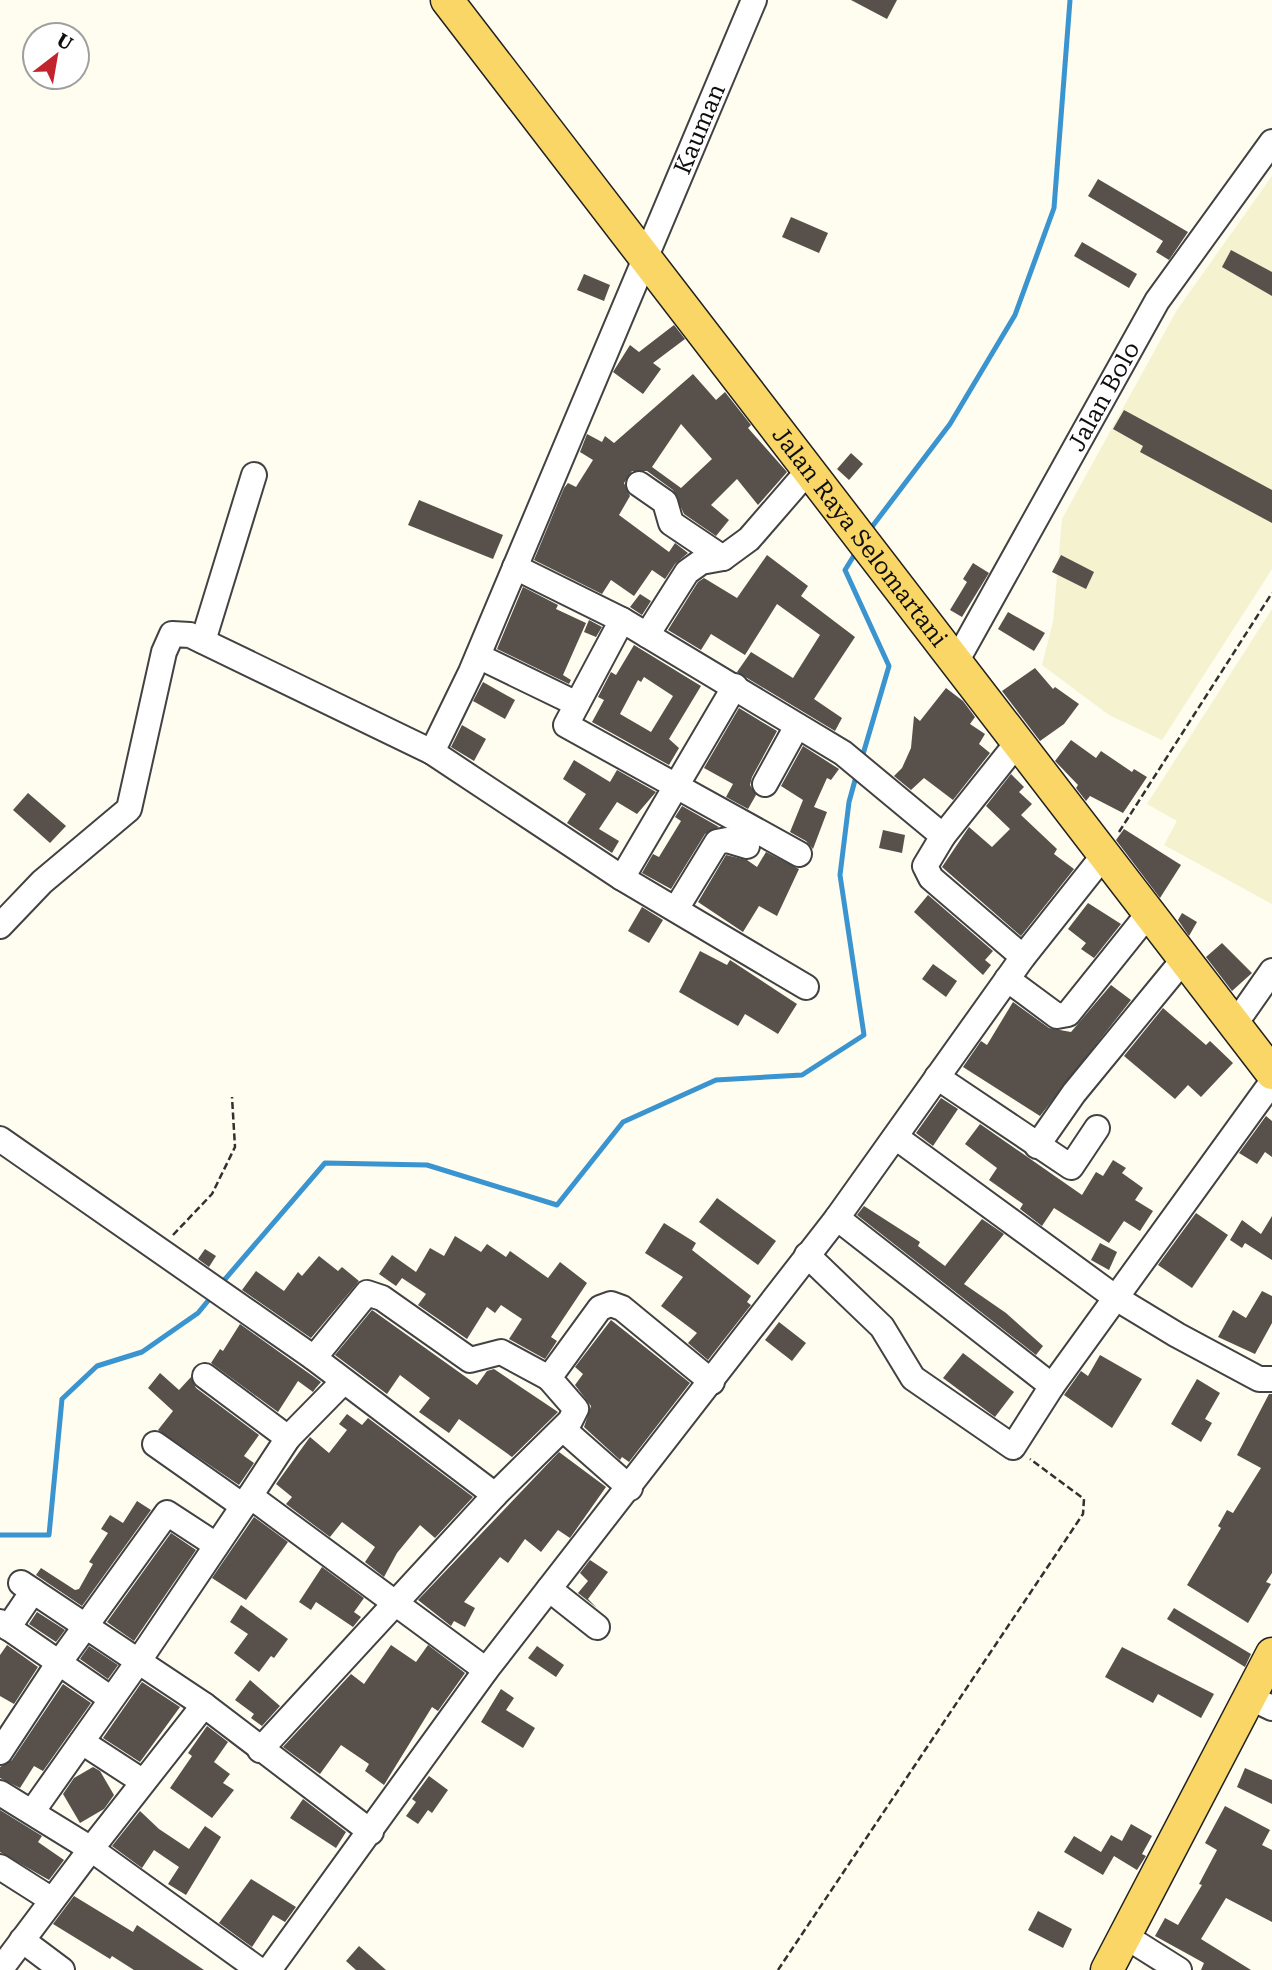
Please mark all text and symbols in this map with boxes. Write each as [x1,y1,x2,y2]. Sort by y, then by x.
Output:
north arrow [21,21,91,91]
text: U [52,28,77,56]
street label: Kauman [668,80,731,178]
street label: Jalan Bolo [1062,337,1146,456]
street label: Jalan Raya Selomartani [766,421,953,653]

